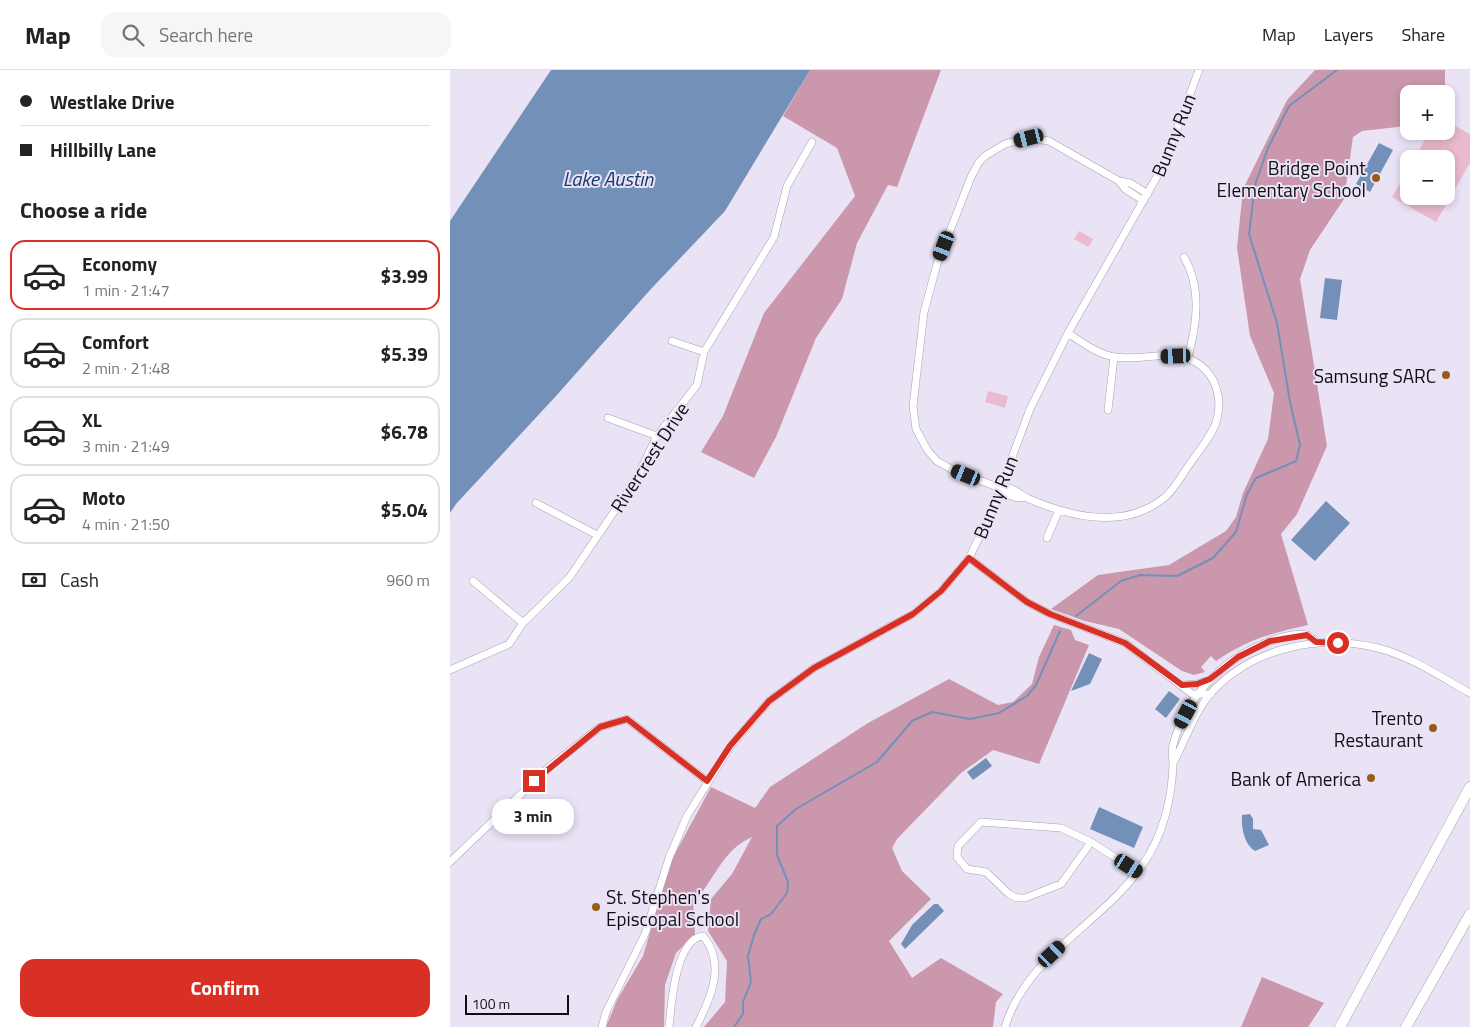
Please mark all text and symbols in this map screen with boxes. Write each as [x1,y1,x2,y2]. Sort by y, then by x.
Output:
search box [101,12,451,57]
text: Map [25,17,71,53]
text: Search here [159,20,253,49]
icon: search [119,21,147,49]
text: Map [1262,21,1296,48]
text: Layers [1324,21,1373,48]
text: Share [1401,21,1445,48]
map controls [1400,85,1455,205]
button: + [1400,85,1455,140]
text: Westlake Drive [50,87,174,116]
street label: Bunny Run [1143,89,1203,181]
car [1012,127,1045,149]
text: Hillbilly Lane [50,135,156,164]
button: − [1400,150,1455,205]
place label: Bridge Point Elementary School [1217,153,1366,204]
water label: Lake Austin [563,163,654,194]
marker: Bridge Point Elementary School [1370,172,1382,184]
text: Choose a ride [20,193,147,227]
car [931,229,956,263]
text: Economy [82,249,157,278]
icon: car [22,253,67,298]
text: $3.99 [381,261,428,290]
text: 1 min · 21:47 [82,278,170,302]
text: Comfort [82,327,149,356]
icon: car [22,331,67,376]
text: $5.39 [381,339,428,368]
car [1160,348,1191,364]
text: 2 min · 21:48 [82,356,170,380]
place label: Samsung SARC [1314,361,1436,390]
marker: Samsung SARC [1440,369,1452,381]
street label: Rivercrest Drive [602,396,696,518]
text: XL [82,405,102,434]
icon: car [22,409,67,454]
text: $6.78 [381,417,428,446]
text: 3 min · 21:49 [82,434,170,458]
street label: Bunny Run [965,451,1025,543]
car [949,462,982,488]
text: Moto [82,483,125,512]
icon: car [22,487,67,532]
text: $5.04 [381,495,428,524]
text: 4 min · 21:50 [82,512,170,536]
text: Cash [60,565,99,594]
icon: cash [20,566,48,594]
text: 960 m [386,568,430,592]
route start [1327,632,1349,654]
car [1172,697,1199,731]
place label: Trento Restaurant [1334,703,1423,754]
marker: Trento Restaurant [1427,722,1439,734]
place label: Bank of America [1230,764,1361,793]
route end [523,770,545,792]
marker: Bank of America [1365,772,1377,784]
callout: 3 min [493,798,575,834]
text: 3 min [514,804,552,828]
car [1112,852,1145,880]
place label: St. Stephen's Episcopal School [606,882,739,933]
marker: St. Stephen's Episcopal School [590,901,602,913]
car [1035,938,1068,970]
button: Confirm [20,959,430,1017]
scale bar [465,992,569,1015]
text: 100 m [472,993,510,1014]

